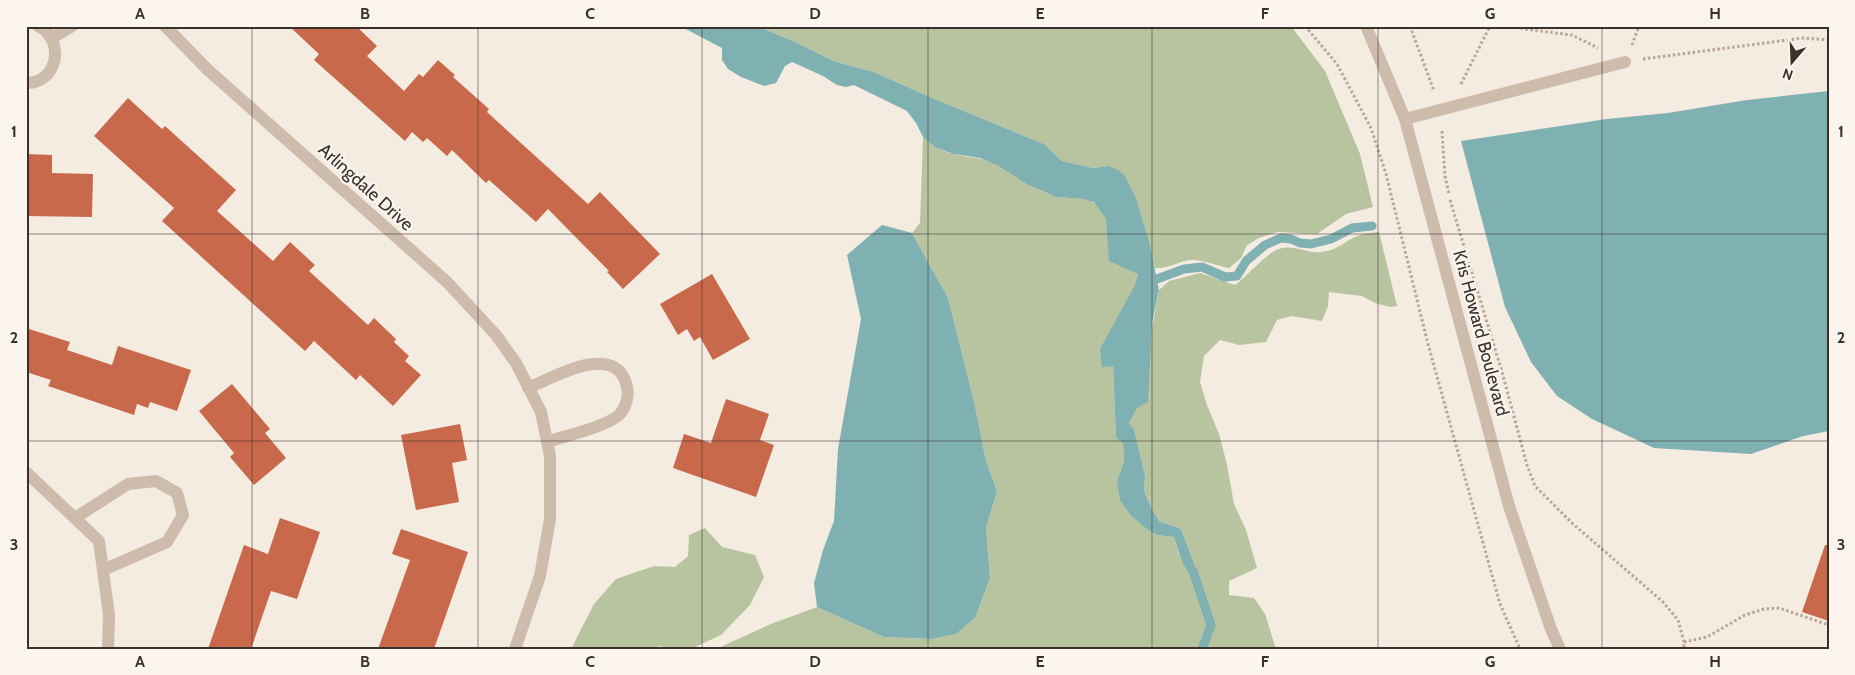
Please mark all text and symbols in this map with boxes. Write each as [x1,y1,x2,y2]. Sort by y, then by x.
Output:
text: A [135,4,145,23]
text: B [360,4,370,23]
text: C [585,4,595,23]
text: D [809,4,821,23]
text: E [1035,4,1045,23]
text: F [1261,4,1270,23]
text: G [1485,4,1495,23]
text: H [1709,4,1721,23]
north arrow [1768,38,1818,88]
text: N [1780,64,1795,84]
text: 1 [11,122,17,141]
text: 1 [1838,122,1844,141]
street label: Arlingdale Drive [314,139,418,235]
street label: Kris Howard Boulevard [1448,248,1514,418]
text: 2 [10,328,18,347]
text: 2 [1837,328,1845,347]
text: 3 [10,535,18,554]
text: 3 [1837,535,1845,554]
text: A [135,652,145,671]
text: B [360,652,370,671]
text: C [585,652,595,671]
text: D [809,652,821,671]
text: E [1035,652,1045,671]
text: F [1261,652,1270,671]
text: G [1485,652,1495,671]
text: H [1709,652,1721,671]

